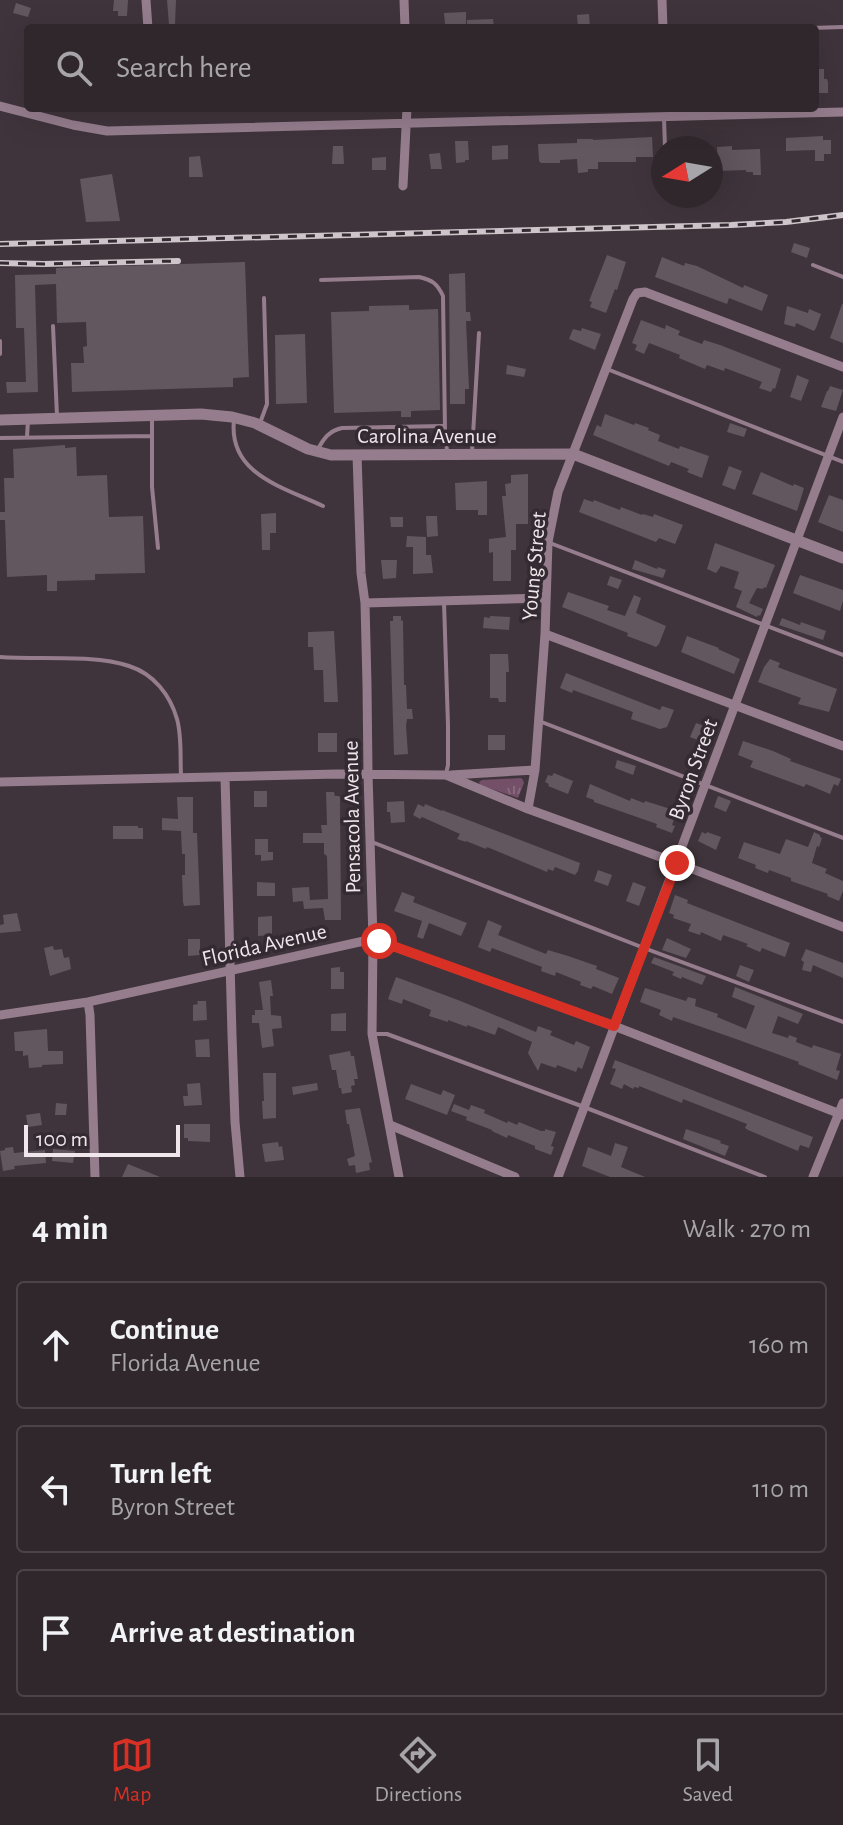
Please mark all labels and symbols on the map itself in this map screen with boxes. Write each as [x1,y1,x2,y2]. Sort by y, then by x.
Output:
north arrow [651,136,723,208]
street label: Carolina Avenue [357,425,497,447]
street label: Young Street [518,511,550,622]
street label: Byron Street [665,716,721,823]
street label: Pensacola Avenue [340,740,364,894]
route end [659,845,695,881]
street label: Florida Avenue [200,920,329,970]
route start [361,923,397,959]
scale bar [24,1121,180,1157]

